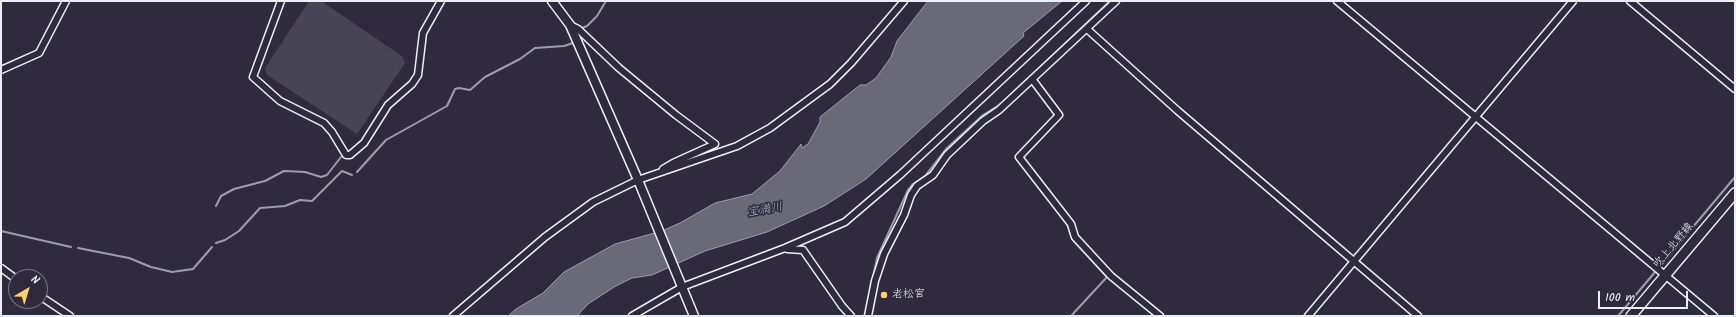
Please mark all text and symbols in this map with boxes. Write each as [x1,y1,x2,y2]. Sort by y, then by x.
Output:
water label: 宝満川 [746,201,784,221]
street label: 吹上北野線 [1651,221,1697,271]
north arrow [8,269,48,309]
text: N [26,271,43,290]
scale bar [1600,283,1690,309]
place label: 老松宮 [892,288,925,302]
text: 100 m [1605,288,1635,307]
marker: 老松宮 [879,290,889,300]

